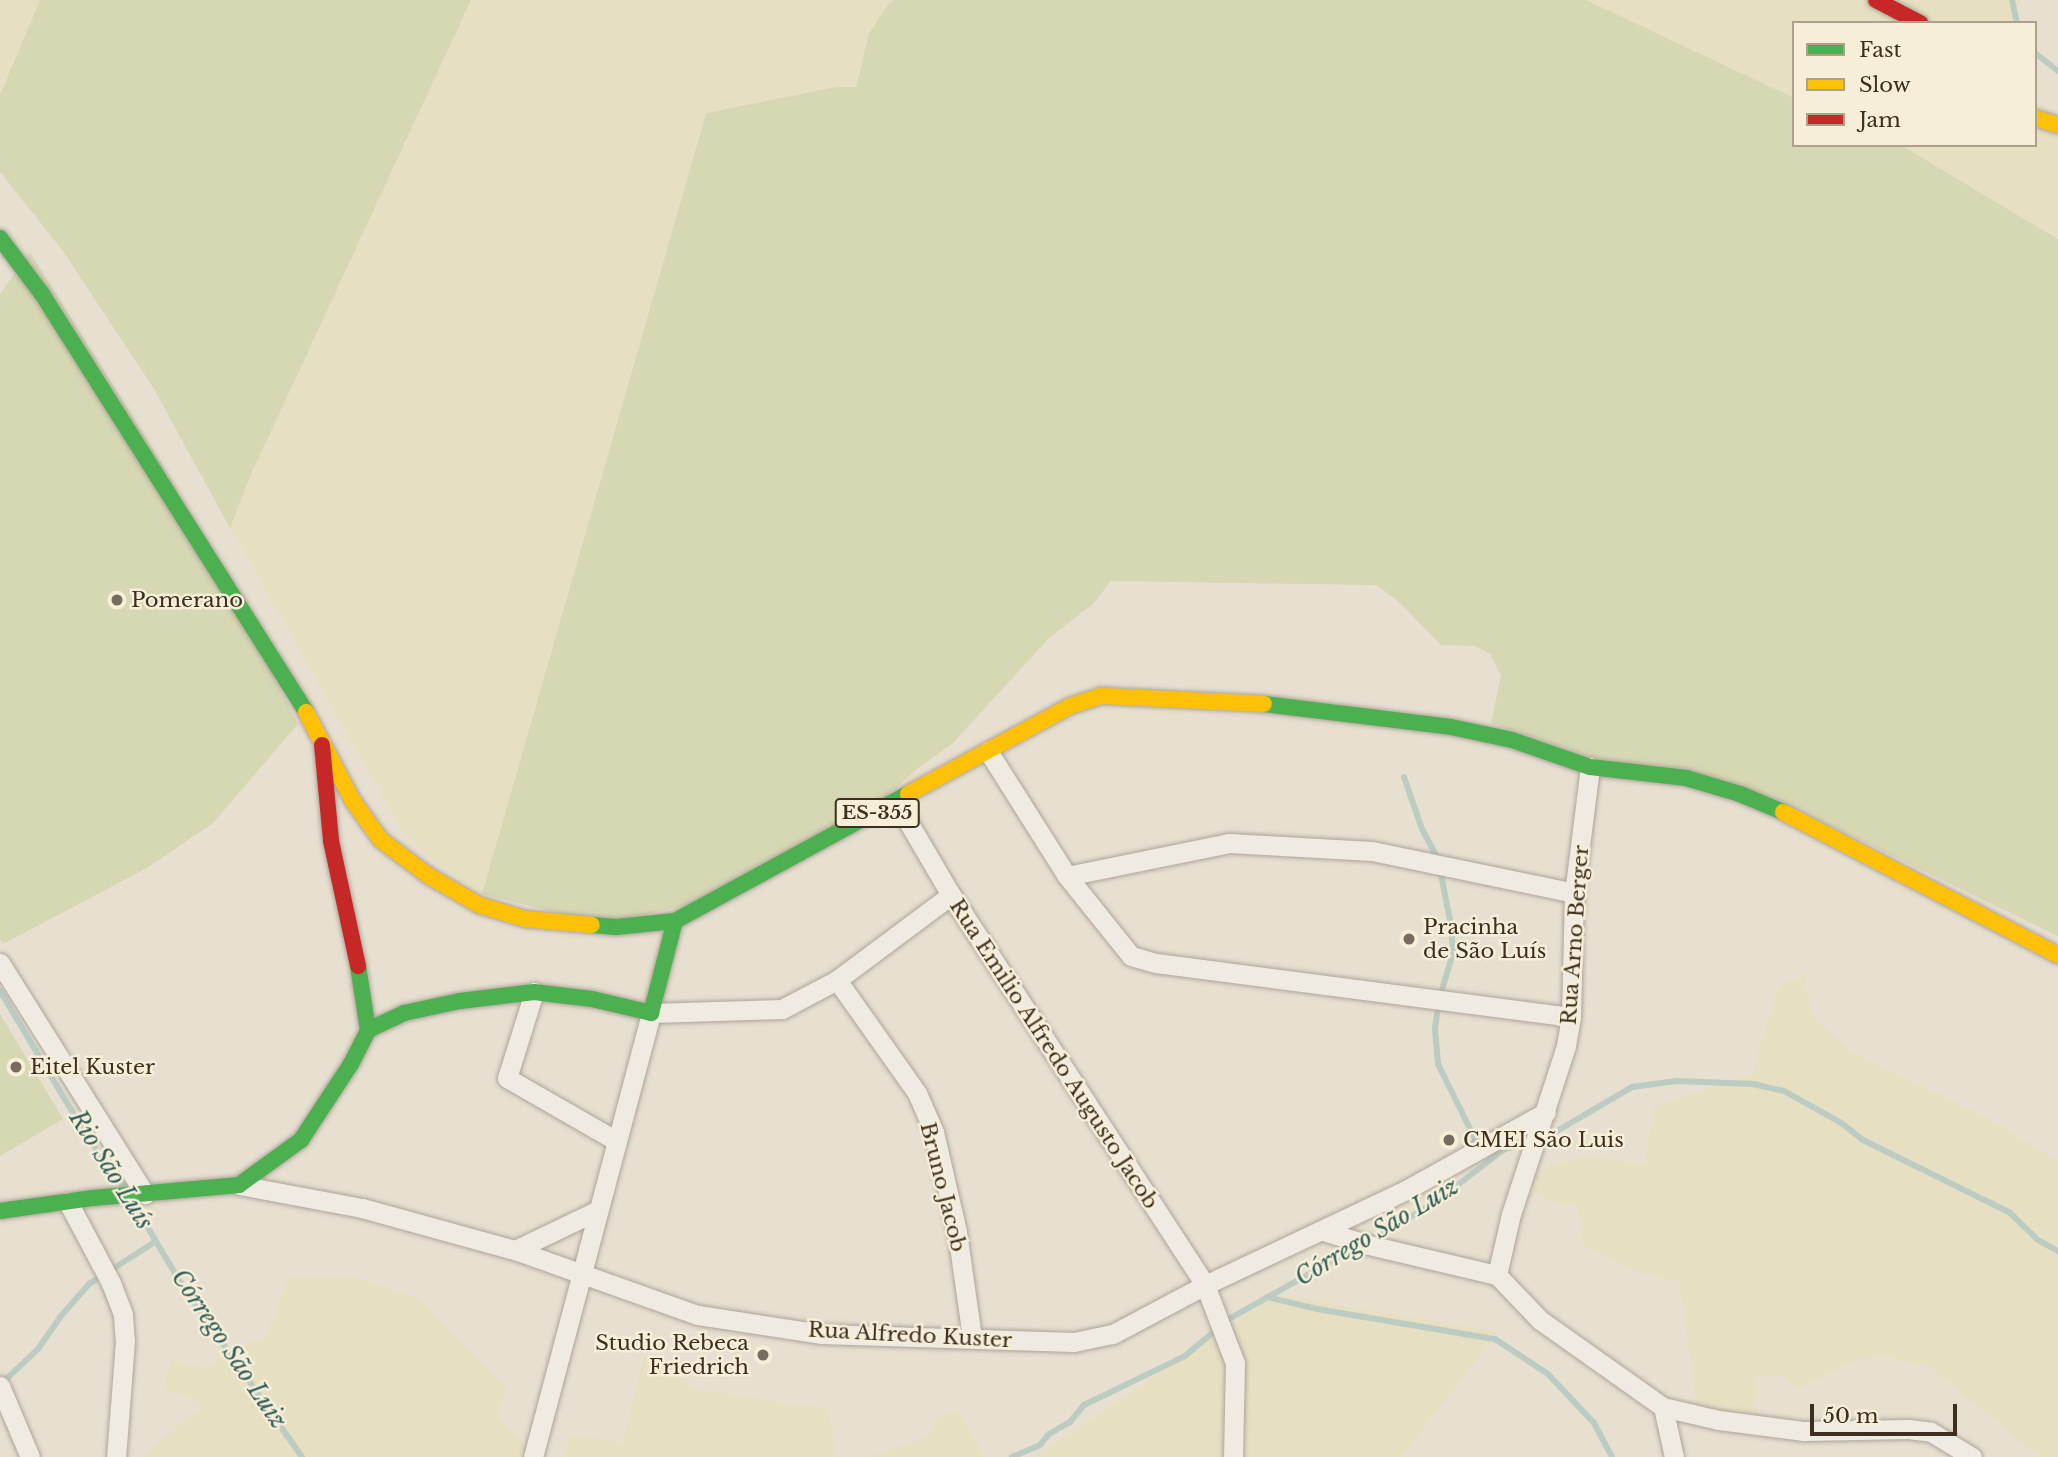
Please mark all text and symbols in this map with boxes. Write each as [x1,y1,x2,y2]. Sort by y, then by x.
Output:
legend [1792,21,2037,147]
text: Fast [1859,37,1901,63]
text: Slow [1859,72,1911,98]
text: Jam [1859,107,1901,133]
place label: Pomerano [131,587,243,613]
marker: Pomerano [109,592,125,608]
road number: ES-355 [833,798,921,828]
street label: Rua Arno Berger [1556,844,1594,1026]
street label: Rua Emilio Alfredo Augusto Jacob [944,894,1164,1214]
place label: Pracinha de São Luís [1423,914,1546,964]
marker: Pracinha de São Luís [1401,931,1417,947]
place label: Eitel Kuster [30,1054,155,1080]
marker: Eitel Kuster [8,1059,24,1075]
water label: Rio São Luís [64,1106,158,1234]
street label: Bruno Jacob [915,1120,971,1254]
place label: CMEI São Luis [1463,1127,1624,1153]
marker: CMEI São Luis [1441,1132,1457,1148]
water label: Córrego São Luiz [1290,1172,1464,1292]
water label: Córrego São Luiz [166,1264,292,1434]
street label: Rua Alfredo Kuster [807,1317,1013,1353]
place label: Studio Rebeca Friedrich [595,1330,749,1380]
marker: Studio Rebeca Friedrich [755,1347,771,1363]
scale bar [1813,1390,1960,1434]
text: 50 m [1823,1403,1878,1429]

